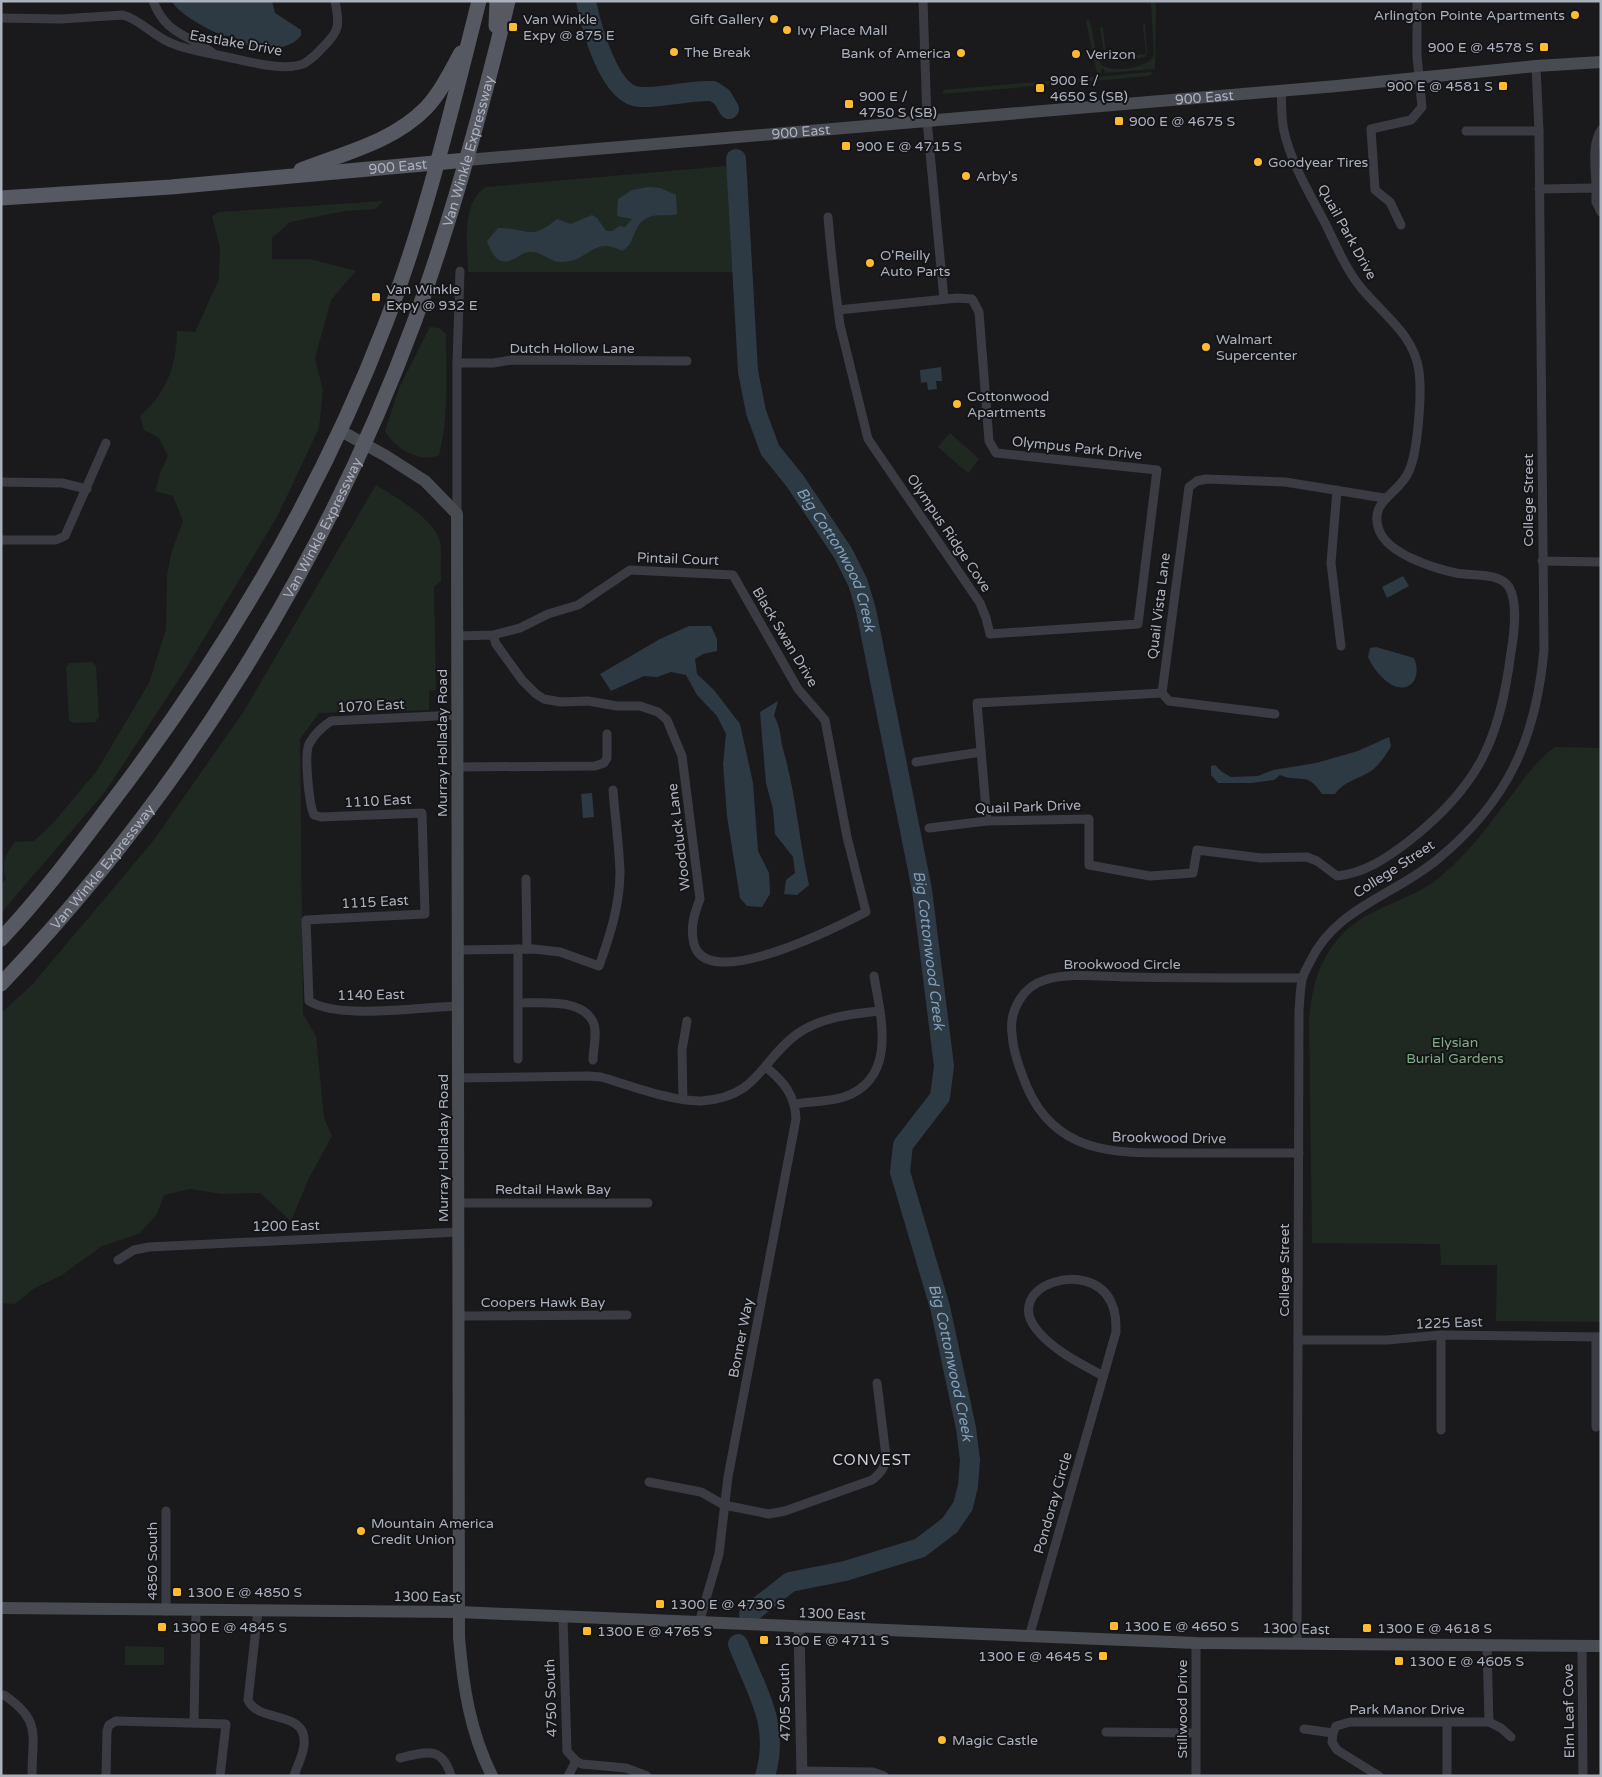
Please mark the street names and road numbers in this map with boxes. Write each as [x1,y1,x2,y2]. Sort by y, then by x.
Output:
street label: Eastlake Drive [188,27,284,60]
street label: Van Winkle Expressway [439,73,498,229]
street label: 900 East [1174,86,1235,108]
street label: 900 East [771,121,831,143]
street label: 900 East [368,155,428,177]
street label: Quail Park Drive [1314,181,1380,283]
street label: Dutch Hollow Lane [509,340,635,357]
street label: Olympus Park Drive [1011,433,1143,463]
street label: College Street [1520,453,1537,547]
street label: Van Winkle Expressway [279,454,365,601]
street label: Olympus Ridge Cove [903,471,995,595]
street label: Pintail Court [637,549,720,569]
street label: Quail Vista Lane [1144,552,1174,660]
street label: Black Swan Drive [749,584,822,690]
street label: Murray Holladay Road [434,669,451,817]
street label: 1070 East [337,696,406,716]
street label: Woodduck Lane [664,782,694,892]
street label: 1110 East [344,791,413,811]
street label: Quail Park Drive [975,797,1081,817]
street label: Van Winkle Expressway [47,801,158,933]
street label: College Street [1350,836,1438,902]
street label: 1115 East [341,892,410,912]
street label: Brookwood Circle [1063,956,1181,973]
street label: 1140 East [337,986,406,1004]
street label: Murray Holladay Road [435,1074,452,1222]
street label: Brookwood Drive [1112,1129,1226,1147]
street label: Redtail Hawk Bay [495,1181,612,1198]
street label: 1200 East [252,1217,321,1235]
street label: College Street [1276,1223,1293,1317]
street label: Coopers Hawk Bay [481,1294,606,1311]
street label: Bonner Way [725,1296,757,1379]
street label: 1225 East [1415,1313,1484,1333]
street label: Pondoray Circle [1030,1450,1076,1556]
street label: 4850 South [144,1522,161,1600]
street label: 1300 East [393,1588,462,1606]
street label: 1300 East [798,1604,867,1624]
street label: 1300 East [1262,1620,1331,1638]
street label: 4750 South [541,1659,561,1737]
street label: Stillwood Drive [1174,1659,1191,1759]
street label: 4705 South [776,1663,794,1741]
street label: Elm Leaf Cove [1560,1663,1578,1759]
street label: Park Manor Drive [1349,1701,1465,1718]

